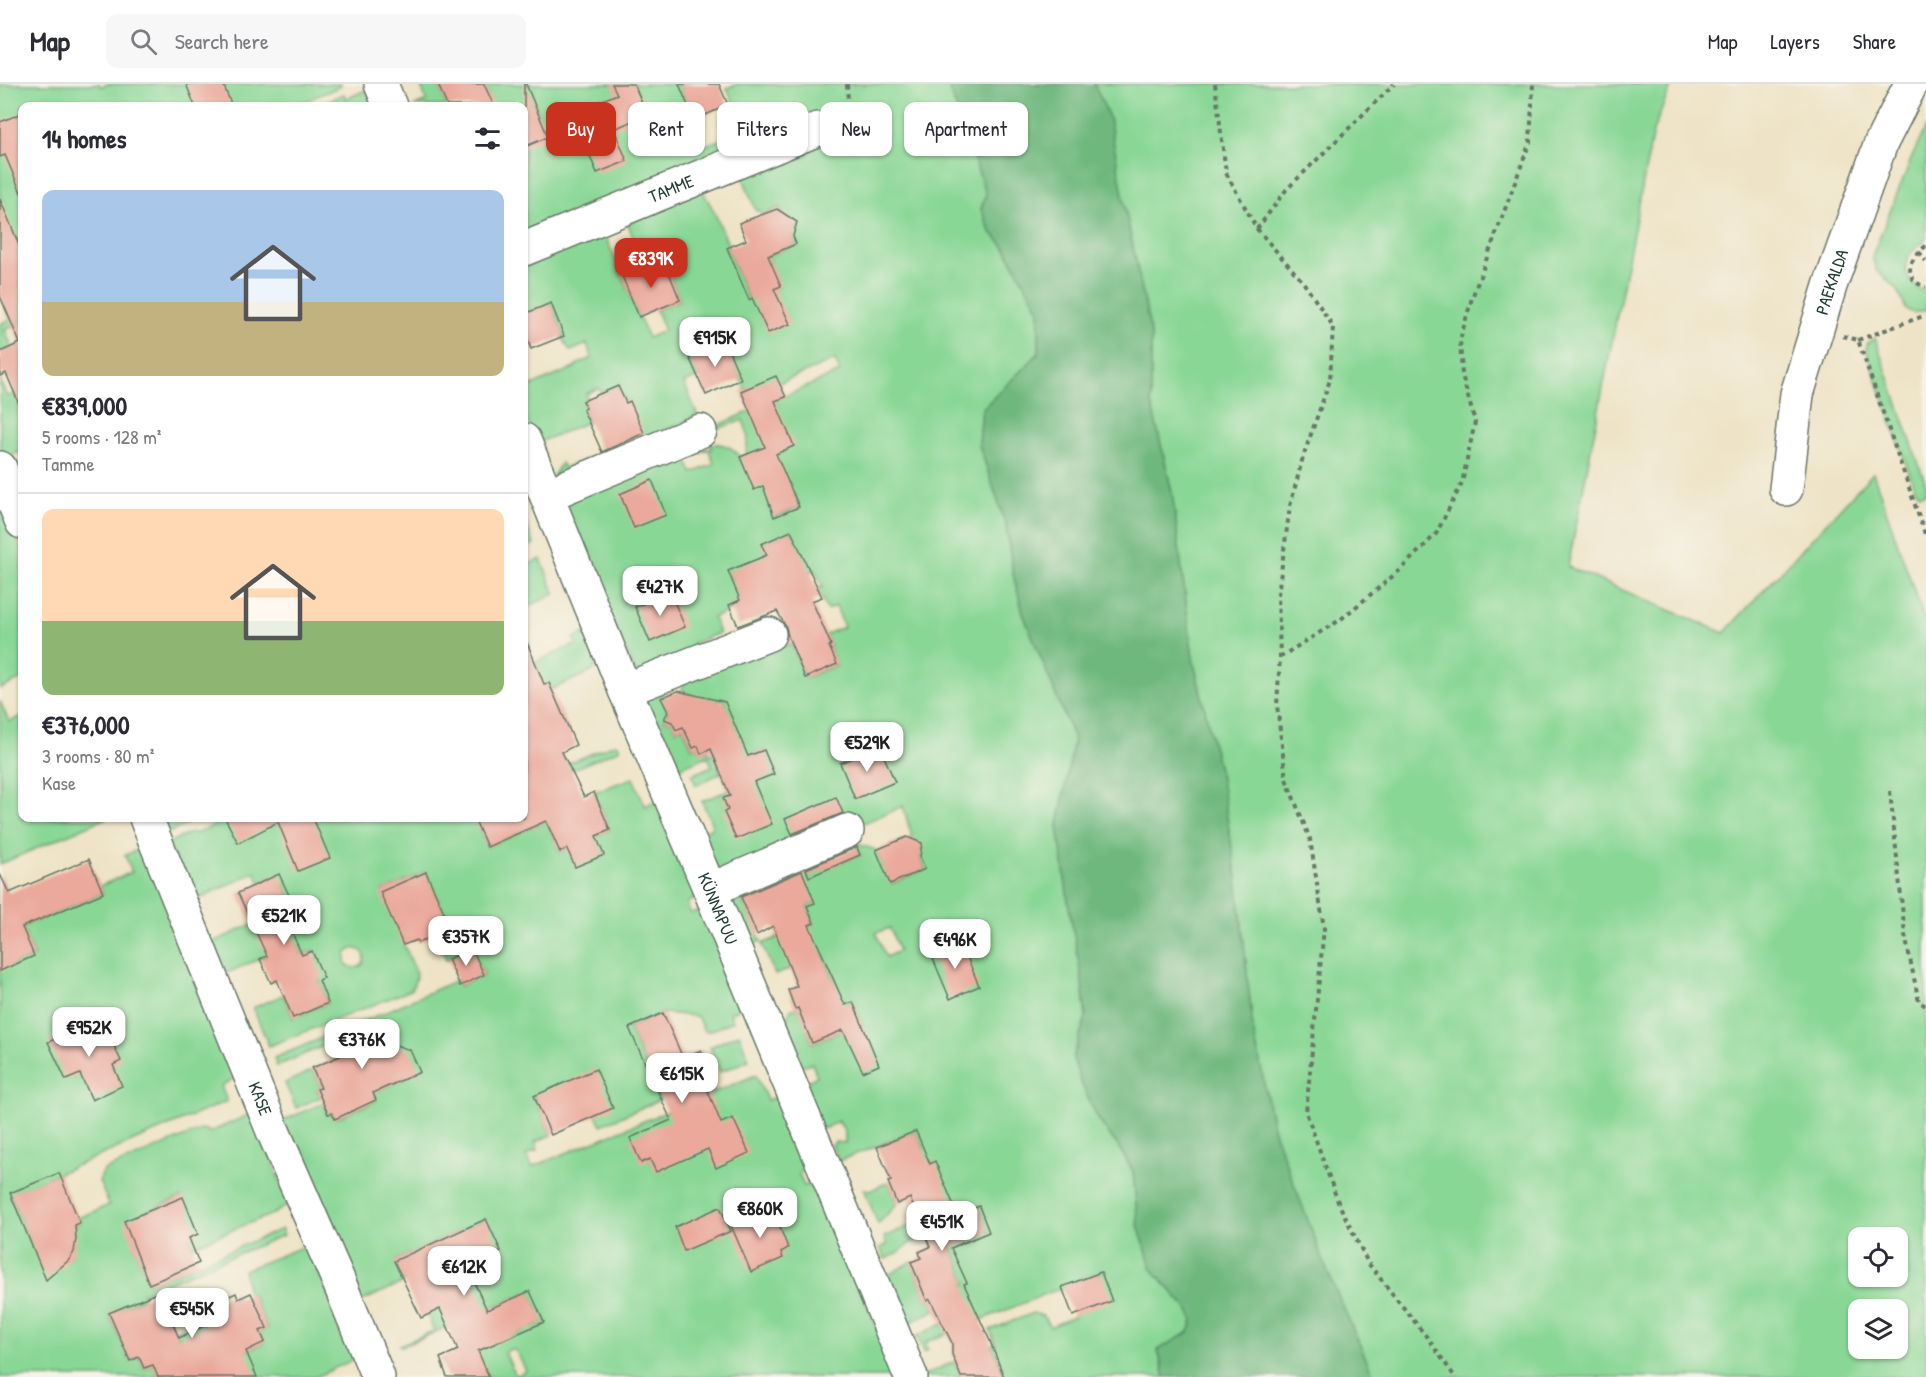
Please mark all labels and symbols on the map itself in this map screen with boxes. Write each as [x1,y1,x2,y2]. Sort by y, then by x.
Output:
street label: TAMME [645,168,697,209]
pin: €839K [609,238,693,289]
street label: PAEKALDA [1809,245,1854,318]
pin: €915K [673,317,757,368]
pin: €427K [618,566,702,617]
pin: €529K [825,722,909,773]
street label: KÜNNAPUU [692,869,744,948]
pin: €521K [242,895,326,946]
pin: €357K [424,916,508,967]
pin: €496K [913,919,997,970]
pin: €952K [47,1007,131,1058]
pin: €376K [320,1019,404,1070]
pin: €615K [640,1053,724,1104]
street label: KASE [242,1078,278,1119]
pin: €860K [718,1188,802,1239]
pin: €451K [900,1201,984,1252]
pin: €612K [422,1246,506,1297]
pin: €545K [150,1288,234,1339]

